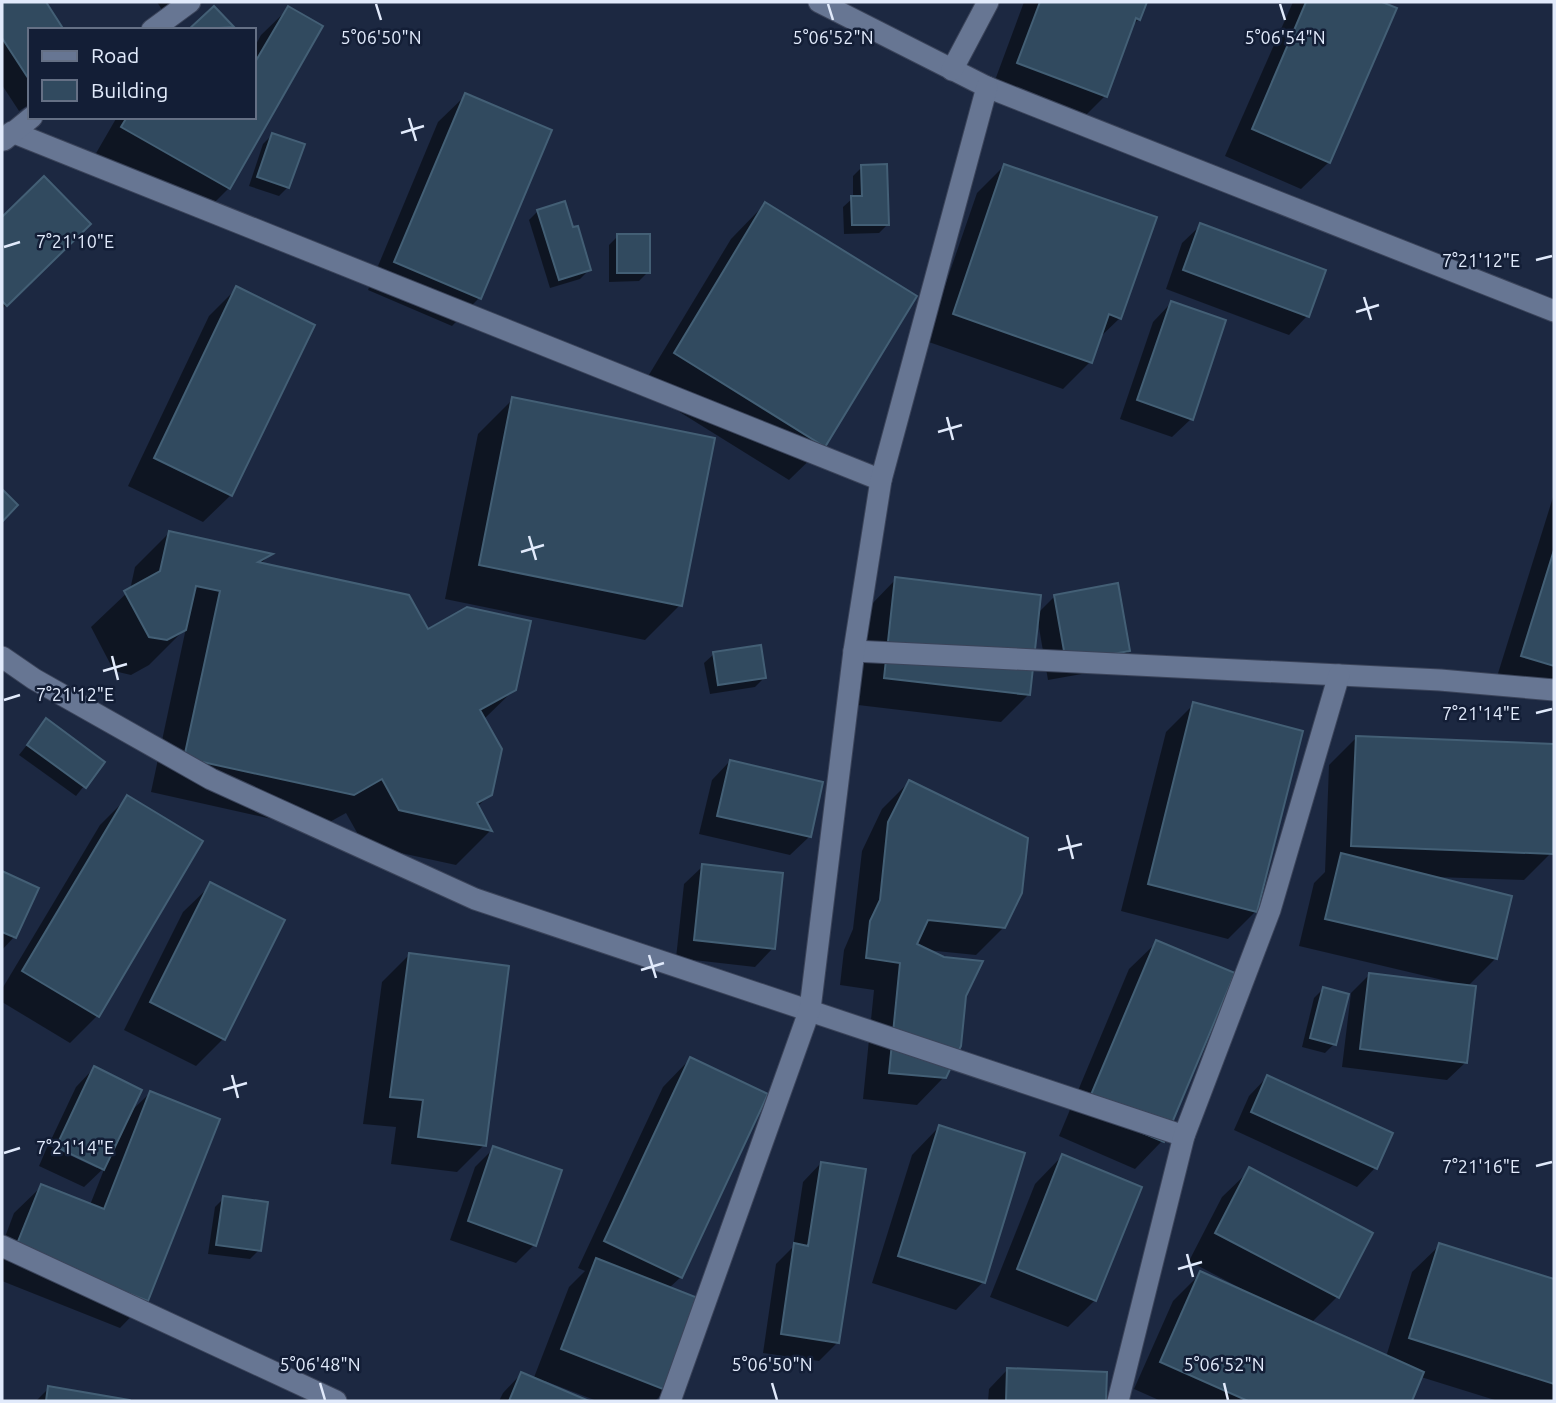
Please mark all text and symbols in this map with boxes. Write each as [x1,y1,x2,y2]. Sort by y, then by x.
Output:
text: 5°06'50"N [341,27,421,47]
text: 5°06'52"N [793,27,873,47]
text: 5°06'54"N [1245,27,1325,47]
legend [28,28,256,119]
text: Road [91,43,139,67]
text: Building [91,78,168,102]
text: 7°21'10"E [36,231,114,251]
text: 7°21'12"E [1442,250,1520,270]
text: 7°21'12"E [36,684,114,704]
text: 7°21'14"E [1442,703,1520,723]
text: 7°21'14"E [36,1137,114,1157]
text: 7°21'16"E [1442,1156,1520,1176]
text: 5°06'48"N [280,1354,360,1374]
text: 5°06'50"N [732,1354,812,1374]
text: 5°06'52"N [1184,1354,1264,1374]

